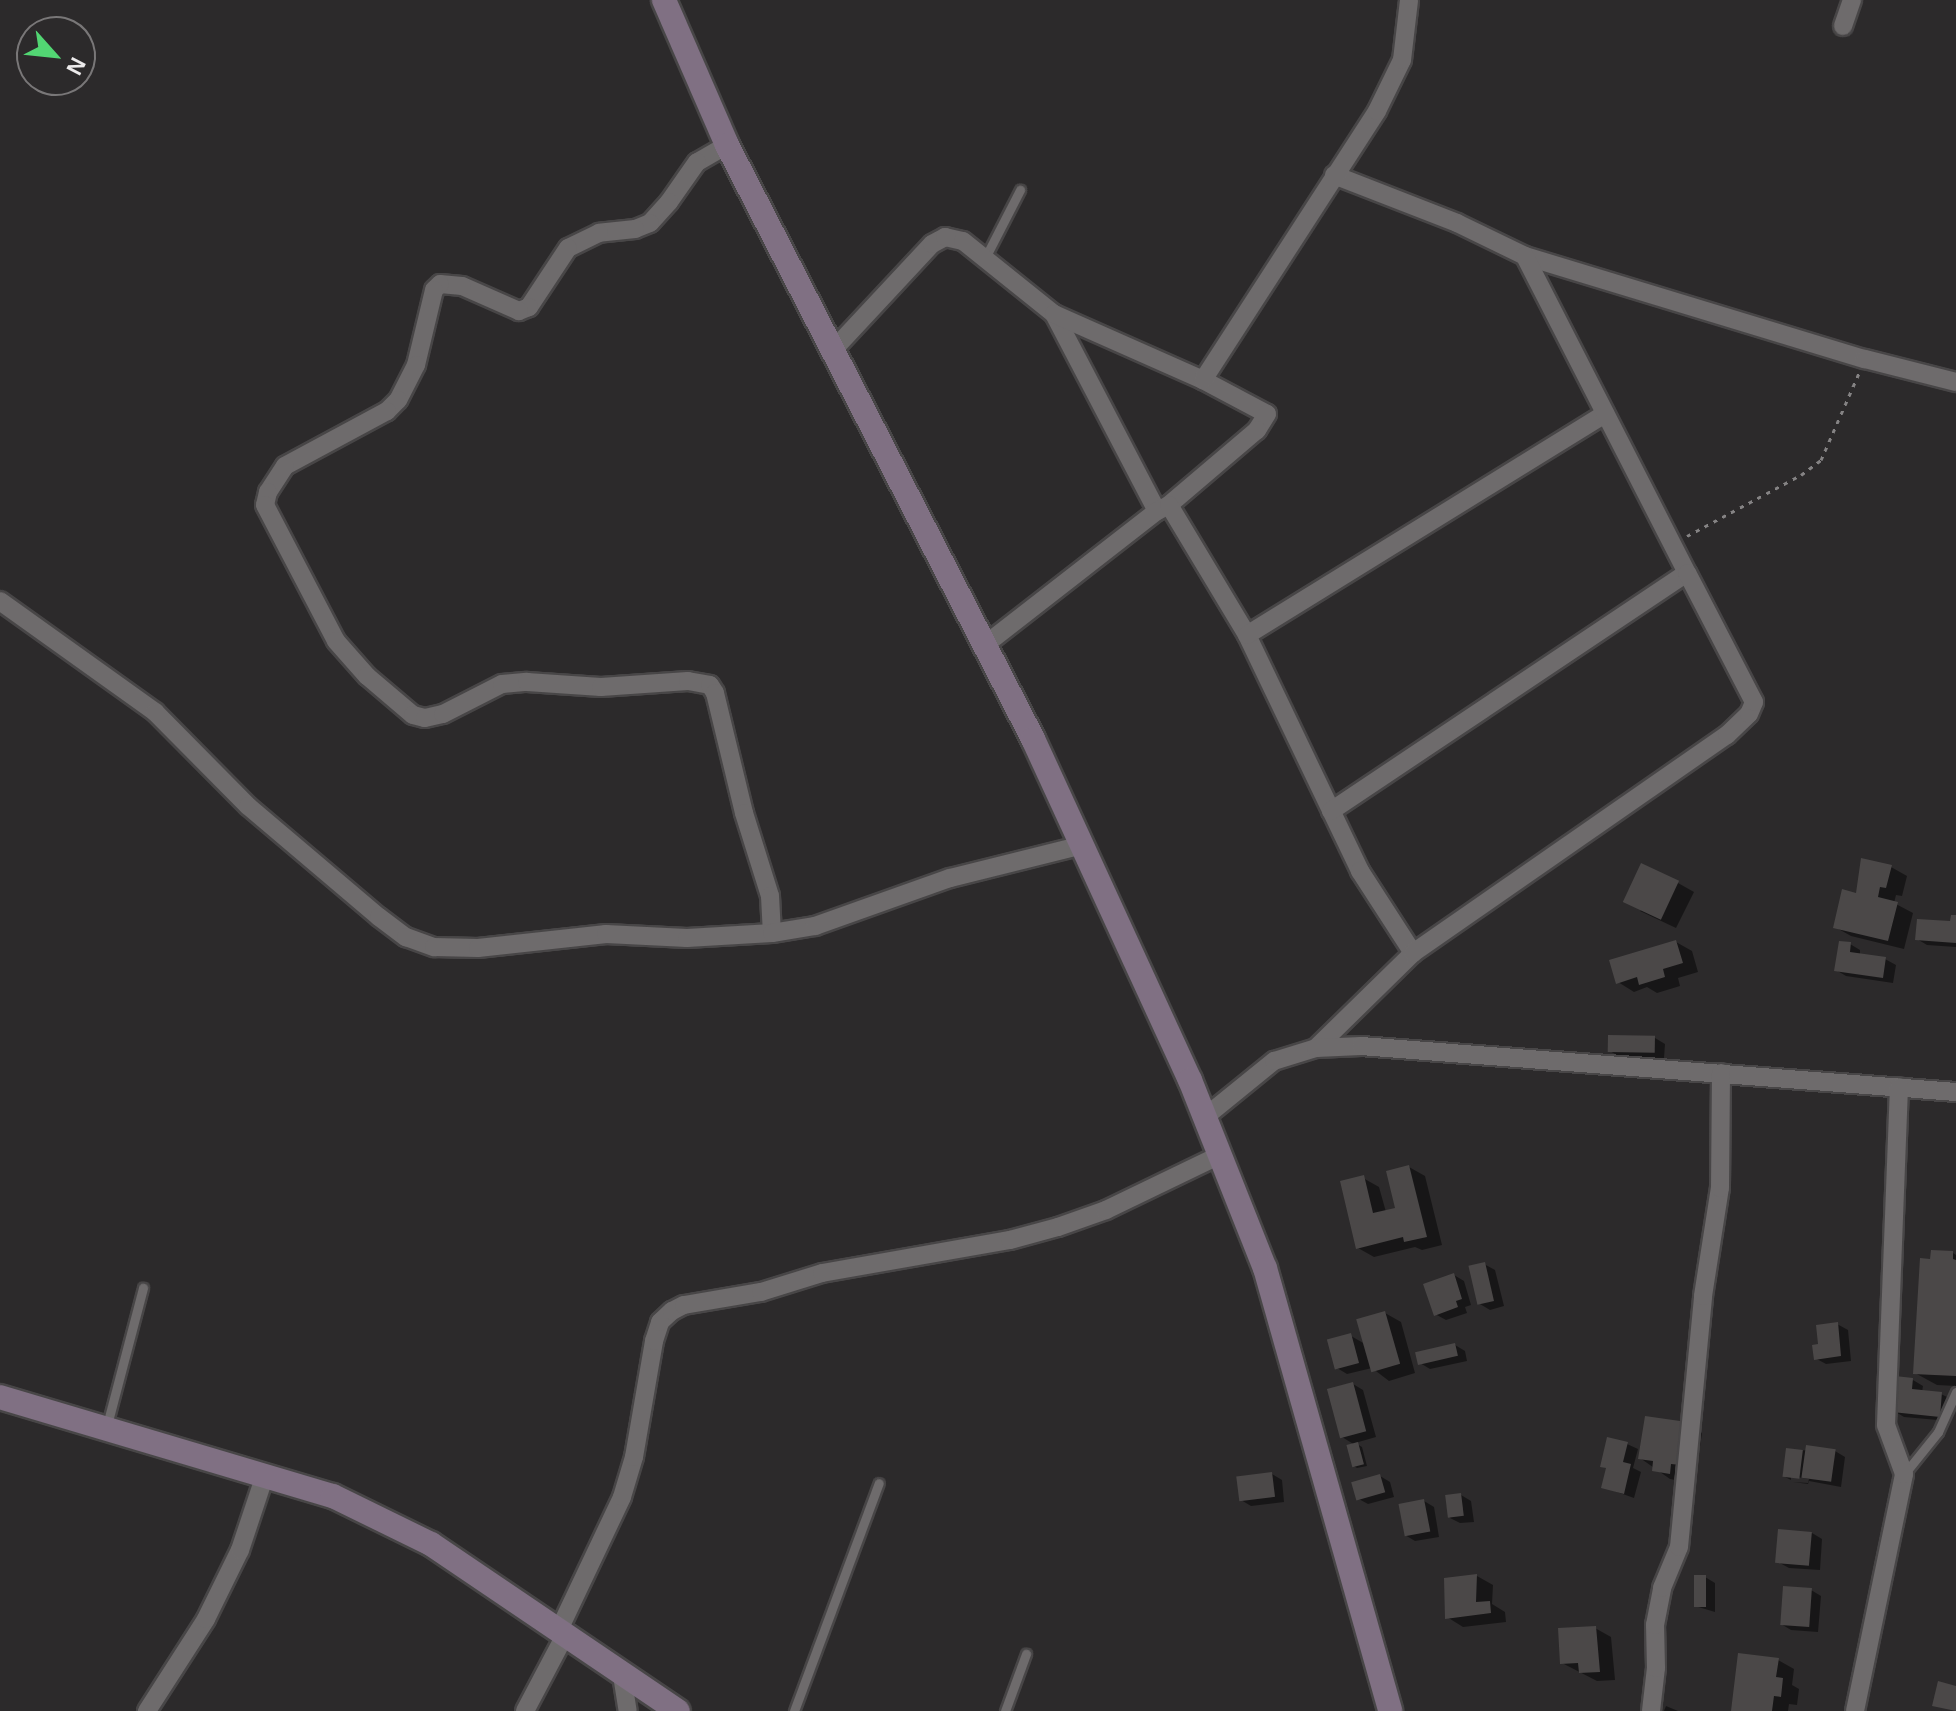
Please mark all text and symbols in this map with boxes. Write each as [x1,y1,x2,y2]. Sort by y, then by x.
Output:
north arrow [16,16,96,96]
text: N [61,53,91,79]

